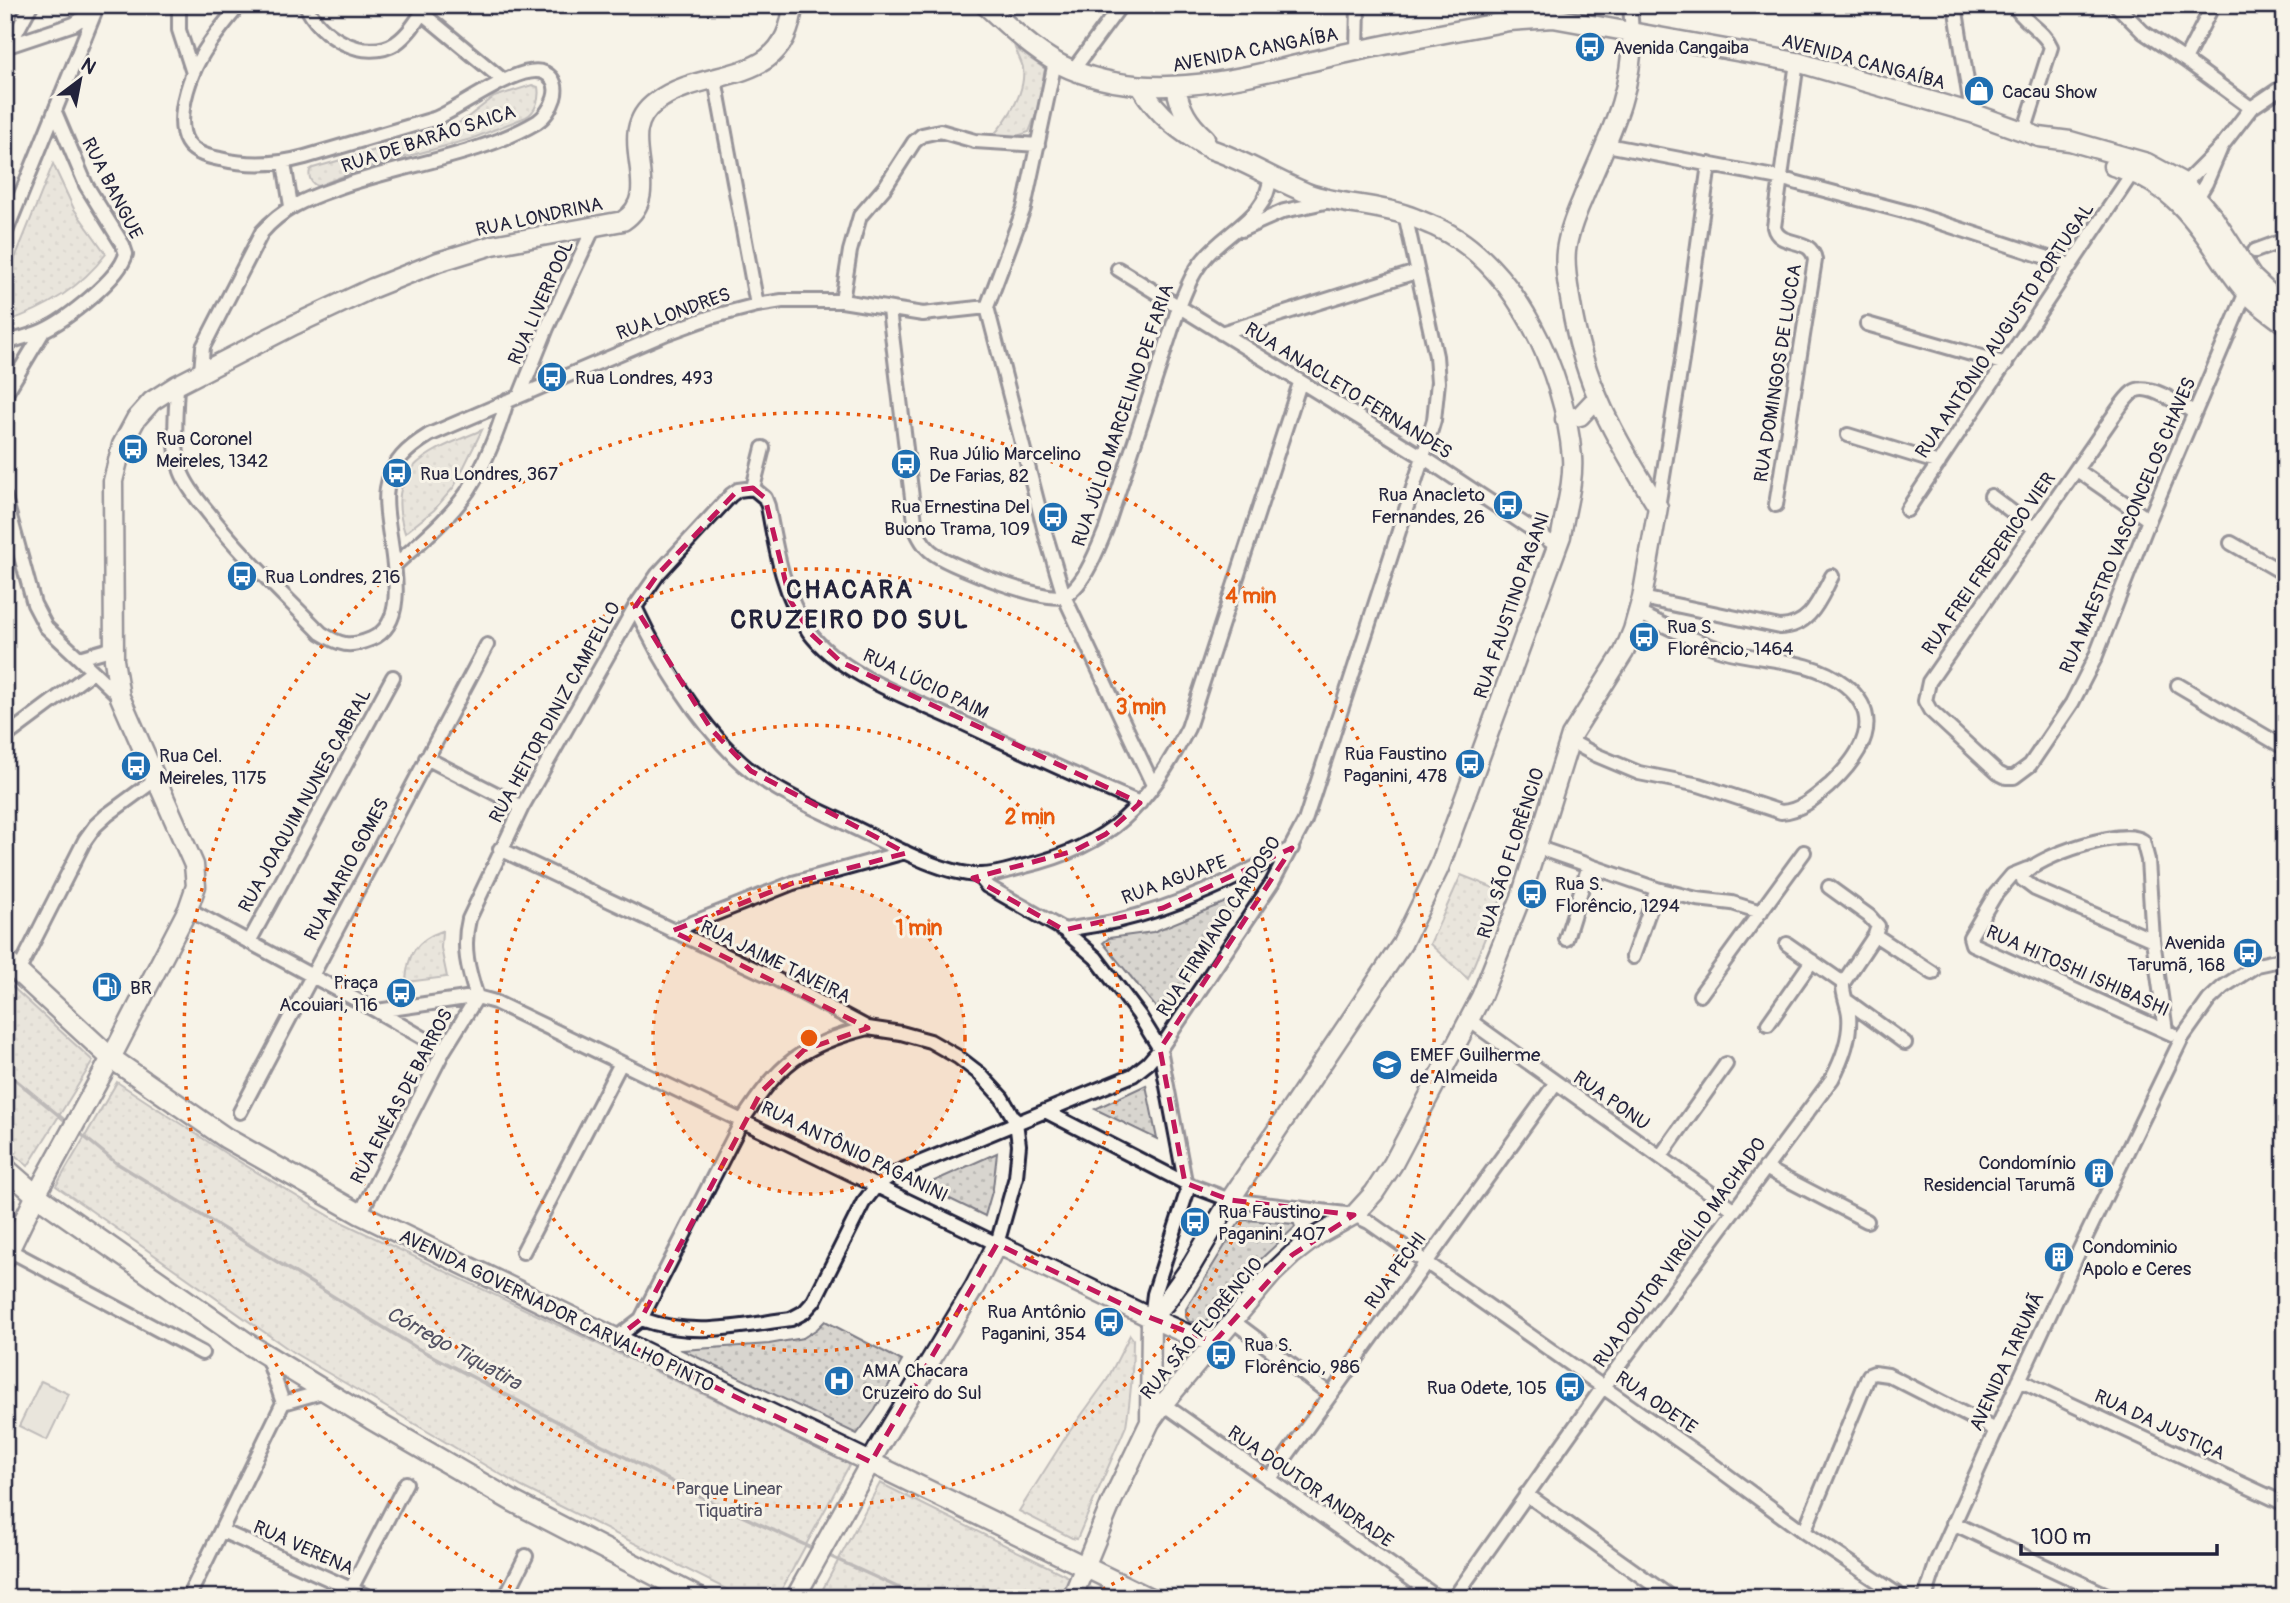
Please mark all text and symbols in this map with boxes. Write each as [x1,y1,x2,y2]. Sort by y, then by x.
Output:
street label: AVENIDA CANGAÍBA [1170,22,1340,78]
street label: AVENIDA CANGAÍBA [1779,29,1948,95]
bus stop icon: Avenida Cangaiba [1573,30,1607,64]
place label: Avenida Cangaiba [1613,36,1749,60]
north arrow [46,46,116,116]
text: N [77,53,100,80]
shop icon: Cacau Show [1962,74,1996,108]
place label: Cacau Show [2002,80,2097,104]
street label: RUA DE BARÃO SAICA [338,99,518,178]
street label: RUA BANGUE [76,134,148,243]
street label: RUA LONDRINA [474,192,605,242]
street label: RUA ANTÔNIO AUGUSTO PORTUGAL [1910,198,2100,463]
street label: RUA LIVERPOOL [503,236,579,368]
street label: RUA DOMINGOS DE LUCCA [1749,262,1807,484]
street label: RUA JÚLIO MARCELINO DE FARIA [1067,281,1179,550]
street label: RUA LONDRES [613,282,734,346]
street label: RUA ANACLETO FERNANDES [1240,317,1457,465]
bus stop icon: Rua Londres, 493 [535,360,569,394]
place label: Rua Londres, 493 [575,366,713,390]
street label: RUA MAESTRO VASCONCELOS CHAVES [2054,374,2201,677]
place label: Rua Coronel Meireles, 1342 [156,427,268,473]
bus stop icon: Rua Coronel Meireles, 1342 [116,432,150,466]
place label: Rua Júlio Marcelino De Farias, 82 [929,442,1081,488]
bus stop icon: Rua Júlio Marcelino De Farias, 82 [889,447,923,481]
bus stop icon: Rua Londres, 367 [380,456,414,490]
place label: Rua Londres, 367 [420,462,558,486]
street label: RUA FREI FREDERICO VIER [1917,468,2061,659]
place label: Rua Anacleto Fernandes, 26 [1371,483,1485,529]
bus stop icon: Rua Anacleto Fernandes, 26 [1491,488,1525,522]
place label: Rua Ernestina Del Buono Trama, 109 [884,495,1030,541]
bus stop icon: Rua Ernestina Del Buono Trama, 109 [1036,500,1070,534]
street label: RUA FAUSTINO PAGANI [1469,509,1555,702]
bus stop icon: Rua Londres, 216 [225,559,259,593]
place label: Rua Londres, 216 [265,565,401,589]
district label: CHACARA CRUZEIRO DO SUL [730,574,970,636]
text: 4 min [1226,583,1277,610]
street label: RUA HEITOR DINIZ CAMPELLO [484,598,626,827]
place label: Rua S. Florêncio, 1464 [1667,615,1794,661]
bus stop icon: Rua S. Florêncio, 1464 [1627,620,1661,654]
street label: RUA LÚCIO PAIM [859,643,992,725]
street label: RUA JOAQUIM NUNES CABRAL [233,684,377,917]
text: 3 min [1116,694,1166,721]
place label: Rua Faustino Paganini, 478 [1343,742,1447,788]
place label: Rua Cel. Meireles, 1175 [159,744,267,790]
bus stop icon: Rua Faustino Paganini, 478 [1453,747,1487,781]
bus stop icon: Rua Cel. Meireles, 1175 [119,749,153,783]
street label: RUA SÃO FLORÊNCIO [1472,765,1550,942]
street label: RUA MARIO GOMES [299,794,395,945]
text: 2 min [1005,804,1055,831]
street label: RUA FIRMIANO CARDOSO [1151,832,1286,1021]
street label: RUA AGUAPE [1118,850,1230,910]
place label: Rua S. Florêncio, 1294 [1555,872,1680,918]
bus stop icon: Rua S. Florêncio, 1294 [1515,877,1549,911]
street label: RUA JAIME TAVEIRA [696,915,855,1009]
text: 1 min [896,915,943,942]
street label: RUA HITOSHI ISHIBASHI [1982,920,2173,1022]
place label: Avenida Tarumã, 168 [2127,931,2225,977]
bus stop icon: Avenida Tarumã, 168 [2231,936,2265,970]
fuel station icon: BR [90,970,124,1004]
place label: Praça Acouiari, 116 [279,971,378,1017]
place label: BR [130,976,152,1000]
bus stop icon: Praça Acouiari, 116 [384,976,418,1010]
street label: RUA ENÉAS DE BARROS [345,1005,458,1188]
centre of rings [797,1026,821,1050]
place label: EMEF Guilherme de Almeida [1410,1043,1541,1089]
school or university icon: EMEF Guilherme de Almeida [1370,1048,1404,1082]
street label: RUA PONU [1568,1066,1654,1136]
street label: RUA ANTÔNIO PAGANINI [757,1096,952,1208]
street label: RUA DOUTOR VIRGÍLIO MACHADO [1588,1133,1771,1372]
place label: Condomínio Residencial Tarumã [1923,1151,2076,1197]
building icon: Condomínio Residencial Tarumã [2082,1156,2116,1190]
place label: Rua Faustino Paganini, 407 [1218,1200,1325,1246]
bus stop icon: Rua Faustino Paganini, 407 [1178,1205,1212,1239]
street label: AVENIDA GOVERNADOR CARVALHO PINTO [395,1224,718,1398]
street label: RUA PECHI [1360,1227,1432,1314]
place label: Condominio Apolo e Ceres [2082,1235,2192,1281]
building icon: Condominio Apolo e Ceres [2042,1240,2076,1274]
street label: RUA SÃO FLORÊNCIO [1135,1253,1268,1405]
street label: AVENIDA TARUMÃ [1964,1288,2050,1435]
water label: Córrego Tiquatira [382,1300,527,1397]
place label: Rua Antônio Paganini, 354 [981,1300,1086,1346]
bus stop icon: Rua Antônio Paganini, 354 [1092,1305,1126,1339]
place label: Rua S. Florêncio, 986 [1244,1333,1360,1379]
bus stop icon: Rua S. Florêncio, 986 [1204,1338,1238,1372]
place label: AMA Chacara Cruzeiro do Sul [862,1359,982,1405]
hospital icon: AMA Chacara Cruzeiro do Sul [822,1364,856,1398]
street label: RUA ODETE [1611,1366,1702,1440]
bus stop icon: Rua Odete, 105 [1553,1370,1587,1404]
place label: Rua Odete, 105 [1427,1376,1547,1400]
street label: RUA DA JUSTIÇA [2090,1384,2229,1466]
street label: RUA DOUTOR ANDRADE [1223,1421,1398,1553]
park label: Parque Linear Tiquatira [676,1477,783,1523]
scale bar [2021,1512,2216,1556]
street label: RUA VERENA [250,1515,358,1581]
text: 100 m [2031,1524,2091,1551]

